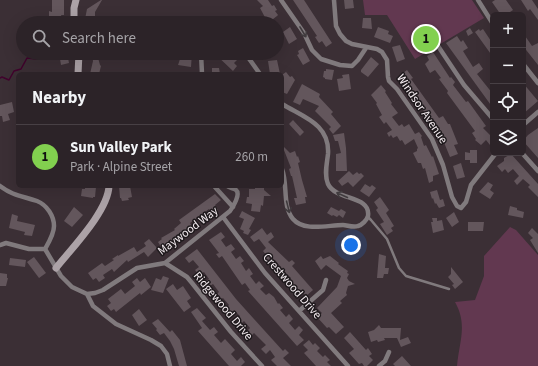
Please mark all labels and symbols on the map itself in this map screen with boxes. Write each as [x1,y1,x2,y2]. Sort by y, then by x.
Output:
pin: 1 [413,24,439,54]
one-way arrow [299,26,307,37]
street label: Windsor Avenue [392,71,452,147]
one-way arrow [336,191,348,198]
one-way arrow [285,200,293,213]
street label: Maywood Way [154,202,222,259]
your location [341,235,361,255]
street label: Crestwood Drive [259,249,325,323]
street label: Ridgewood Drive [189,268,257,344]

